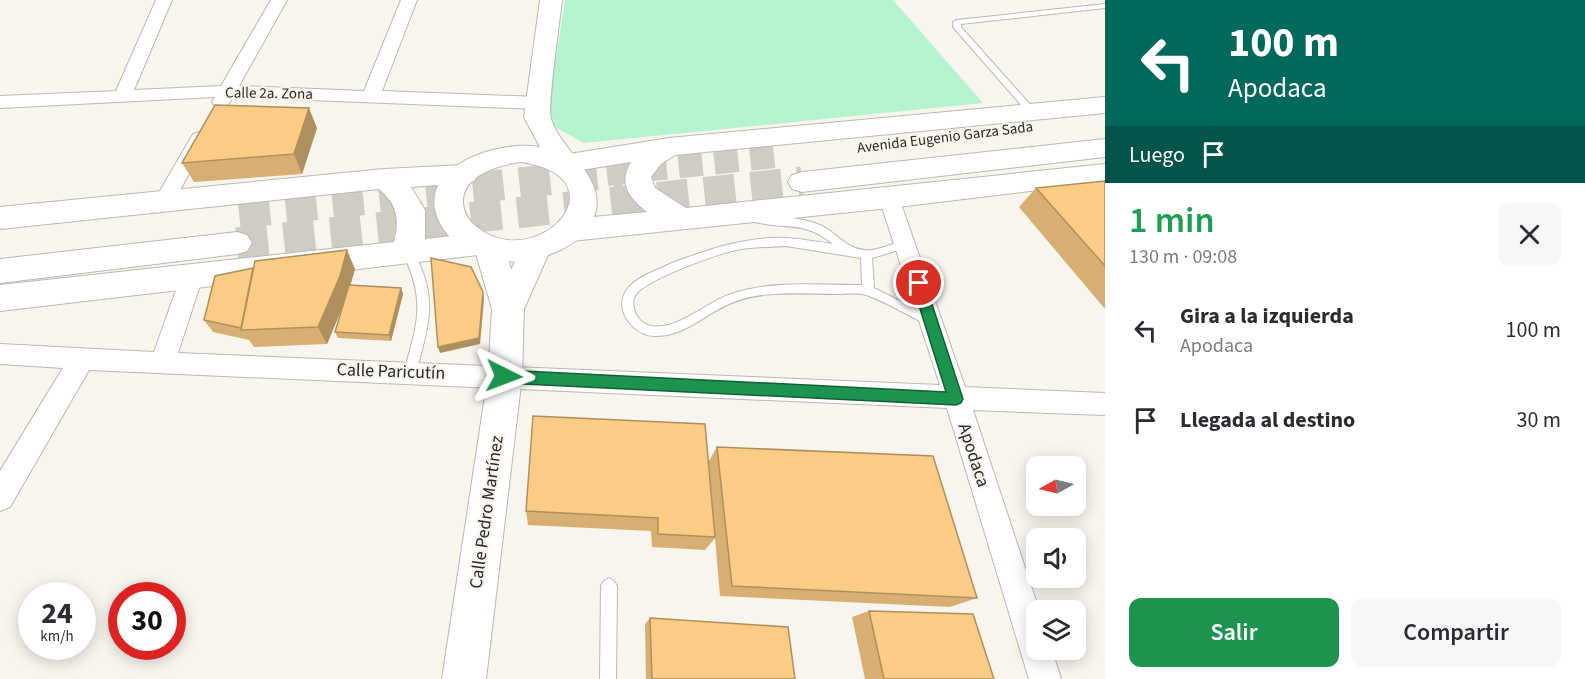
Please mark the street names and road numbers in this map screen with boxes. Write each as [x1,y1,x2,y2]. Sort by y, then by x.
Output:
street label: Calle 2a. Zona [225,82,313,105]
street label: Avenida Eugenio Garza Sada [856,116,1034,159]
street label: Calle Paricutín [336,357,446,386]
street label: Apodaca [951,420,996,490]
street label: Calle Pedro Martínez [463,433,510,590]

